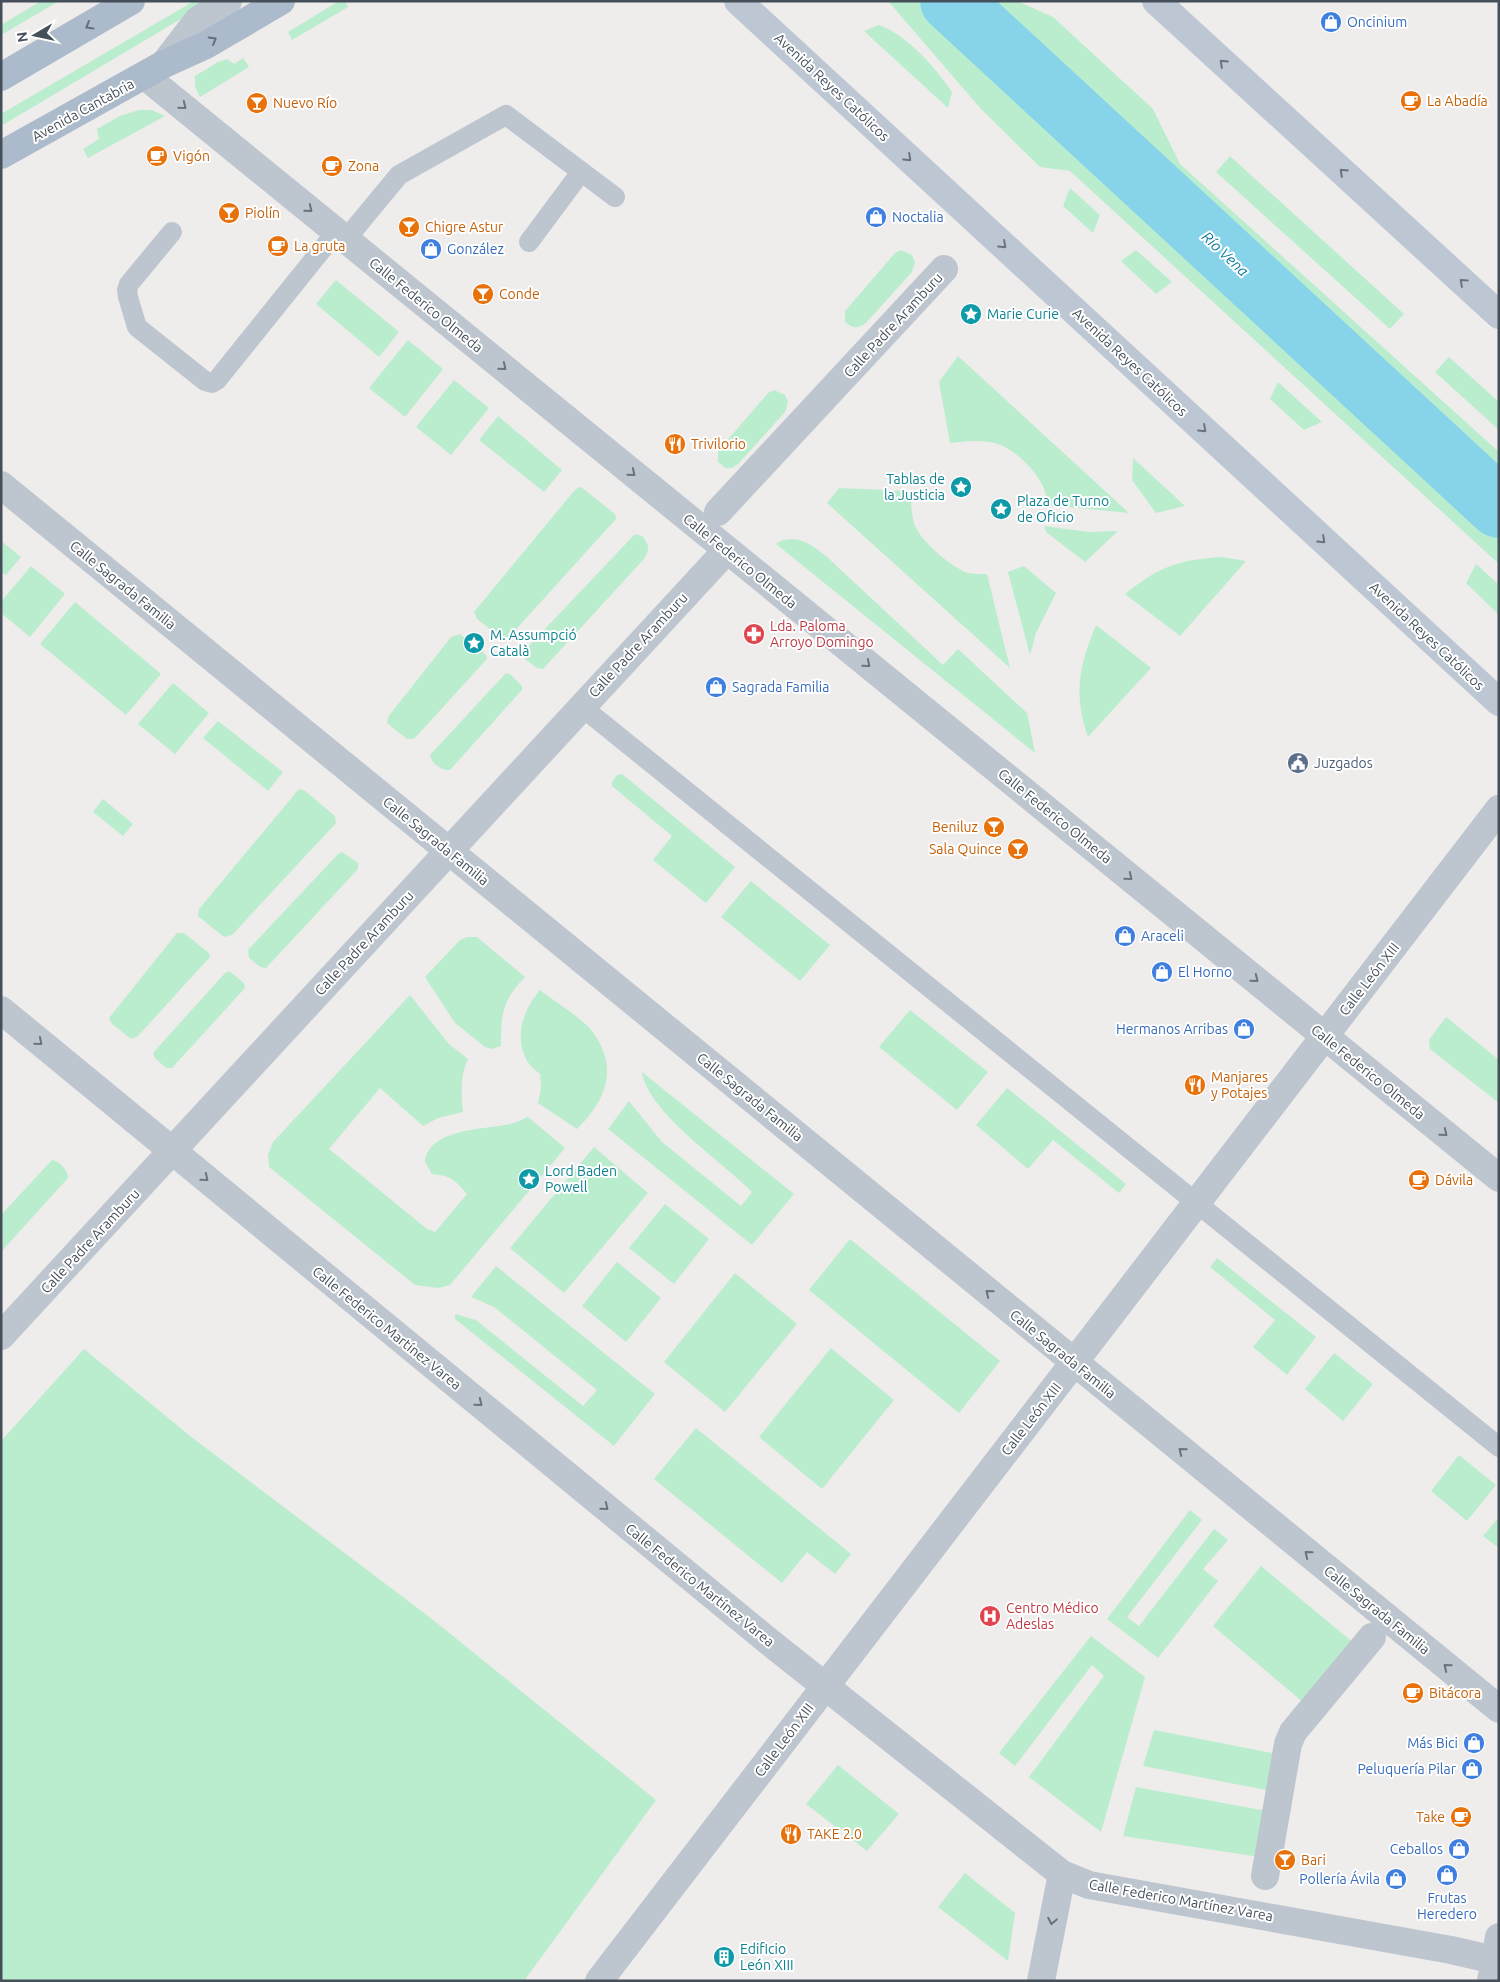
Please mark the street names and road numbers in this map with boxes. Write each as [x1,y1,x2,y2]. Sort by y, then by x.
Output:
street label: Avenida Reyes Católicos [771,30,893,144]
street label: Avenida Cantabria [29,75,137,145]
street label: Calle Federico Olmeda [366,254,486,356]
street label: Calle Padre Aramburu [840,269,946,381]
street label: Avenida Reyes Católicos [1069,305,1191,419]
street label: Calle Federico Olmeda [680,510,800,612]
street label: Calle Sagrada Familia [67,537,179,633]
street label: Avenida Reyes Católicos [1366,579,1488,693]
street label: Calle Padre Aramburu [585,589,691,701]
street label: Calle Federico Olmeda [995,765,1115,867]
street label: Calle Sagrada Familia [380,793,492,889]
street label: Calle Padre Aramburu [311,887,417,999]
street label: Calle León XIII [1336,940,1402,1018]
street label: Calle Federico Olmeda [1308,1021,1428,1123]
street label: Calle Sagrada Familia [694,1049,806,1145]
street label: Calle Padre Aramburu [37,1185,143,1297]
street label: Calle Federico Martínez Varea [309,1263,465,1393]
street label: Calle Sagrada Familia [1007,1306,1119,1402]
street label: Calle León XIII [998,1380,1064,1458]
street label: Calle Federico Martínez Varea [622,1520,778,1650]
street label: Calle Sagrada Familia [1321,1562,1433,1658]
street label: Calle León XIII [751,1700,817,1780]
street label: Calle Federico Martínez Varea [1088,1876,1274,1924]

